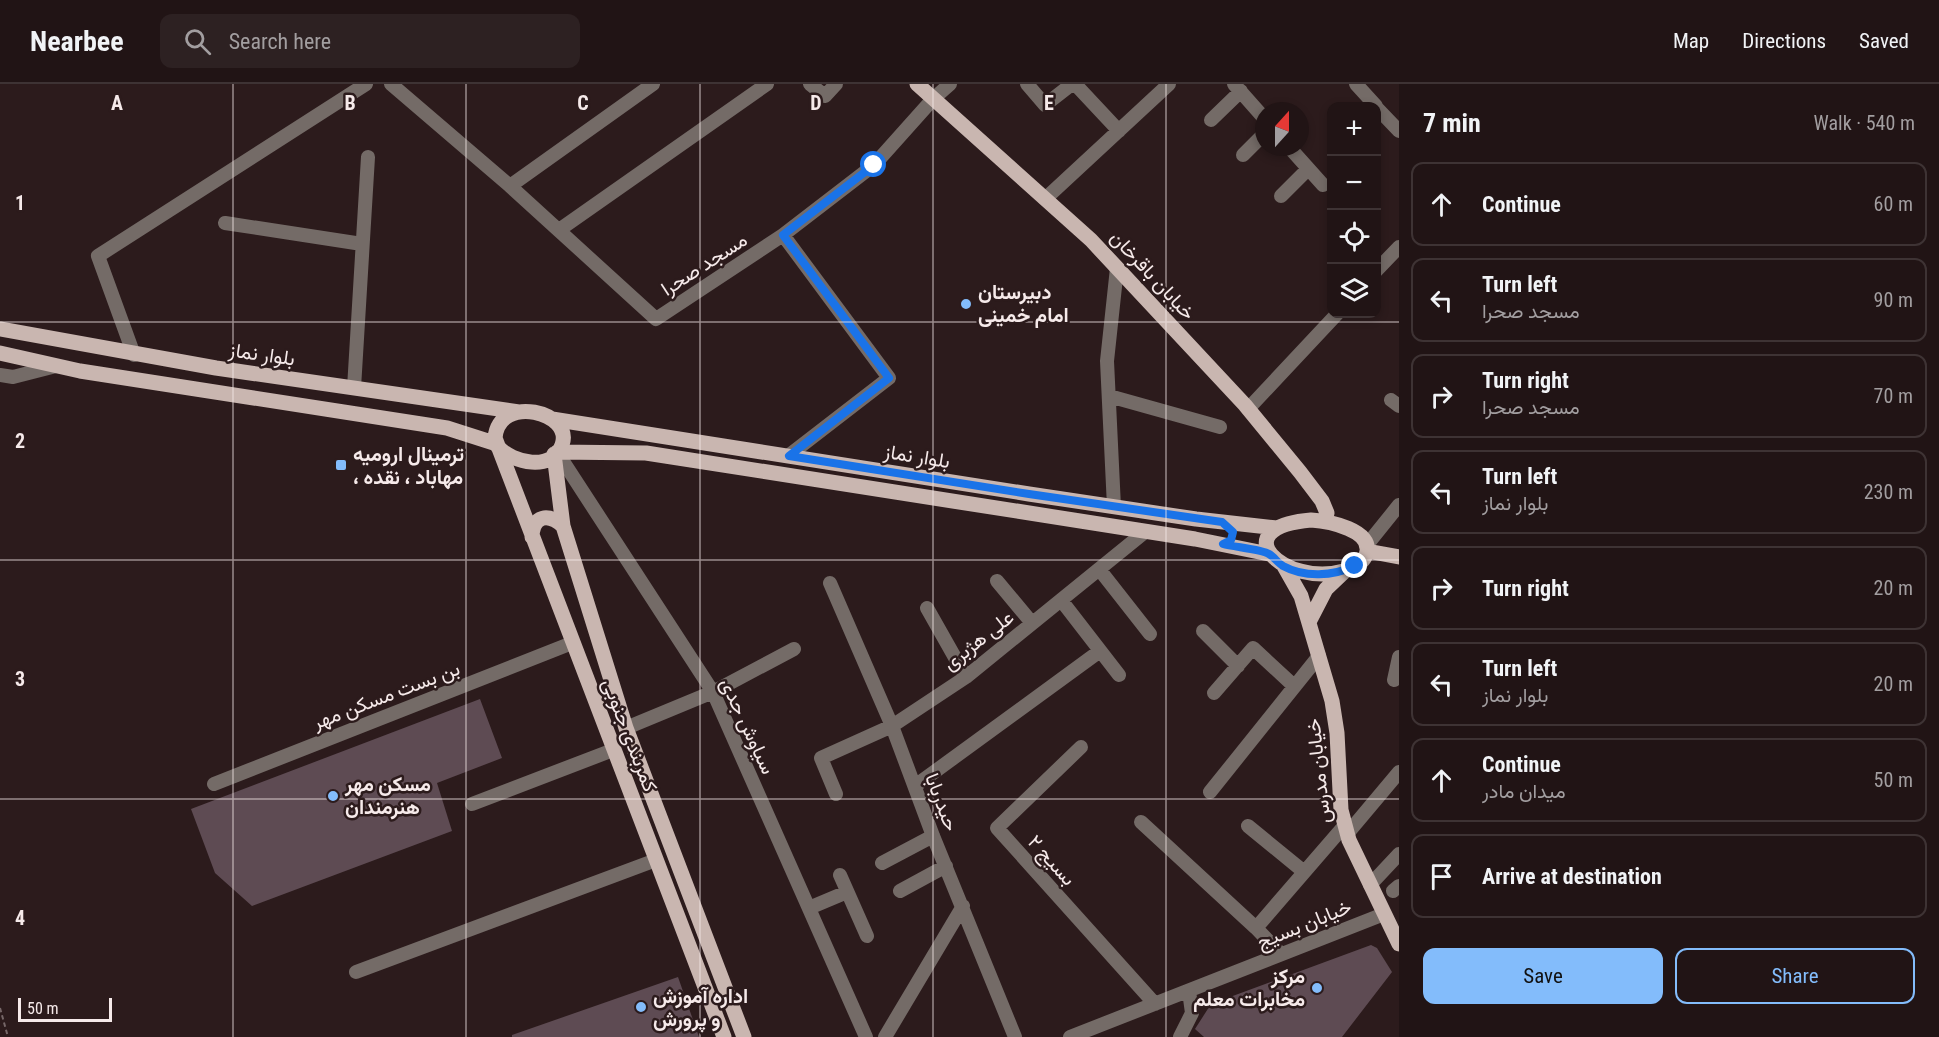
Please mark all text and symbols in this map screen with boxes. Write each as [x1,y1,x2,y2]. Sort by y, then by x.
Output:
search box [160,14,580,68]
text: Nearbee [30,25,124,58]
icon: search [181,25,214,58]
text: Search here [229,29,331,54]
text: Map [1673,29,1709,53]
text: Directions [1742,29,1826,53]
text: Saved [1859,29,1909,53]
text: A [111,91,123,115]
text: B [344,91,356,115]
text: C [577,91,589,115]
text: D [810,91,822,115]
text: E [1044,91,1054,115]
north arrow [1255,102,1309,156]
map controls [1327,102,1381,318]
button: + [1327,102,1381,156]
text: 7 min [1423,108,1481,138]
text: Walk · 540 m [1814,111,1915,135]
route start [860,151,886,177]
button: − [1327,156,1381,210]
icon: ahead [1425,188,1458,221]
text: 1 [15,191,25,215]
text: Continue [1482,192,1561,217]
text: 60 m [1874,192,1913,216]
button: locate [1327,210,1381,264]
street label: خیابان باقرخان [1105,225,1201,325]
street label: مسجد صحرا [656,227,752,302]
button: layers [1327,264,1381,318]
text: Turn left [1482,272,1557,297]
place label: دبیرستان امام خمینی [978,280,1069,328]
icon: left [1425,284,1458,317]
text: 90 m [1874,288,1913,312]
marker: دبیرستان امام خمینی [959,297,973,311]
text: مسجد صحرا [1482,299,1580,323]
street label: بلوار نماز [226,337,297,371]
text: Turn right [1482,368,1569,393]
icon: right [1425,380,1458,413]
text: 70 m [1874,384,1913,408]
text: مسجد صحرا [1482,395,1580,419]
text: 2 [15,429,25,453]
street label: بلوار نماز [881,439,952,474]
place label: ترمینال ارومیه ، مهاباد ، نقده [353,442,464,490]
marker: ترمینال ارومیه ، مهاباد ، نقده [334,458,348,472]
text: Turn left [1482,464,1557,489]
icon: left [1425,476,1458,509]
text: 230 m [1864,480,1913,504]
text: بلوار نماز [1482,491,1548,515]
route end [1341,552,1367,578]
icon: right [1425,572,1458,605]
text: Turn right [1482,576,1569,601]
text: 20 m [1874,576,1913,600]
street label: علی هژبری [938,605,1019,676]
street label: بن بست مسکن مهر [308,656,463,735]
text: Turn left [1482,656,1557,681]
text: 3 [15,667,25,691]
icon: left [1425,668,1458,701]
text: 20 m [1874,672,1913,696]
street label: سیاوش جدی [714,674,781,778]
street label: کمربندی جنوبی [596,675,663,795]
text: بلوار نماز [1482,683,1548,707]
street label: خیابان مدرس [1301,717,1336,825]
text: Continue [1482,752,1561,777]
icon: ahead [1425,764,1458,797]
text: 50 m [1874,768,1913,792]
street label: حیدربابا [919,770,964,835]
place label: مسکن مهر هنرمندان [344,772,431,820]
text: میدان مادر [1482,779,1566,803]
marker: مسکن مهر هنرمندان [326,789,340,803]
street label: بسیج ۲ [1022,830,1081,892]
icon: arrive [1425,860,1458,893]
text: Arrive at destination [1482,864,1662,889]
street label: خیابان بسیج [1253,894,1356,956]
text: 4 [15,906,25,930]
button: Save [1423,948,1663,1004]
button: Share [1675,948,1915,1004]
place label: مرکز مخابرات معلم [1193,964,1305,1012]
marker: مرکز مخابرات معلم [1310,981,1324,995]
place label: اداره آموزش و پرورش [653,984,748,1033]
scale bar [18,995,112,1022]
text: 50 m [27,999,59,1018]
marker: اداره آموزش و پرورش [634,1000,648,1014]

